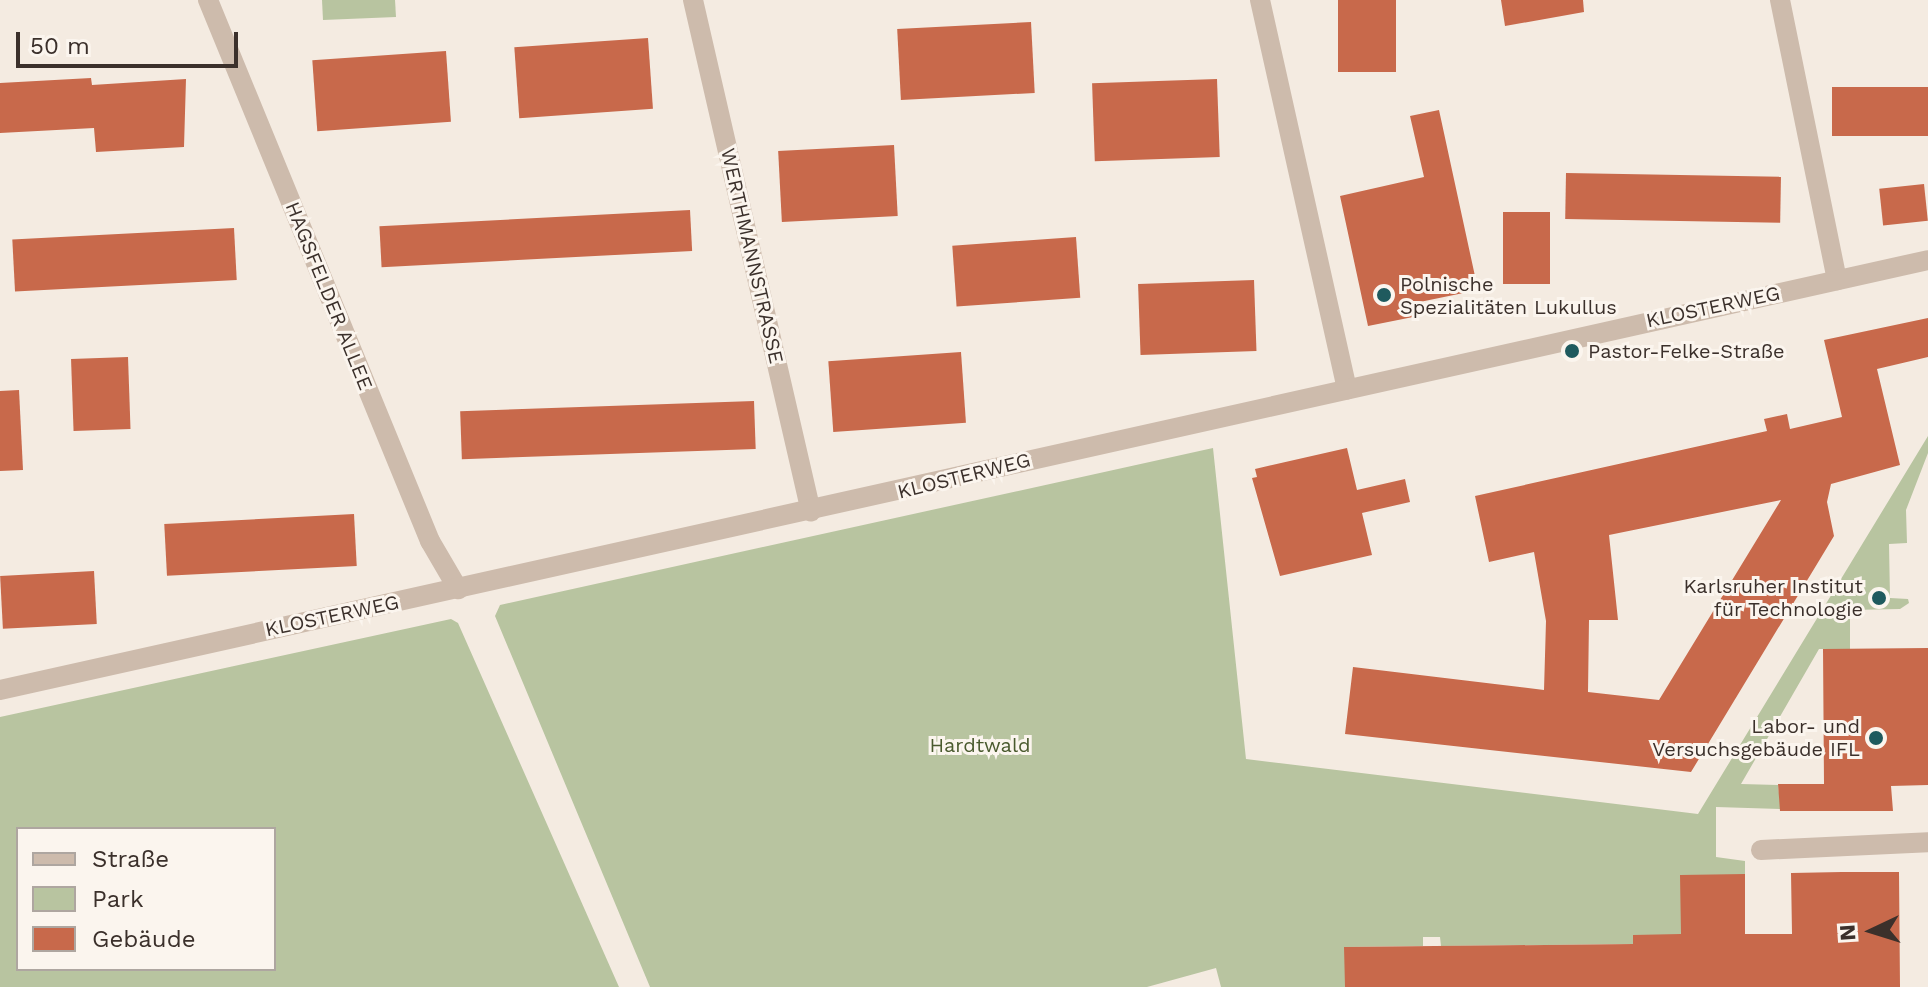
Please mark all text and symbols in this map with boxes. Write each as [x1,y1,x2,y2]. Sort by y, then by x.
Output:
scale bar [20,16,242,66]
text: 50 m [30,32,90,60]
street label: WERTHMANNSTRASSE [716,146,788,366]
street label: HAGSFELDER ALLEE [280,198,378,394]
place label: Polnische Spezialitäten Lukullus [1400,272,1617,319]
street label: KLOSTERWEG [1644,281,1782,333]
marker: Polnische Spezialitäten Lukullus [1375,286,1393,304]
place label: Pastor-Felke-Straße [1588,339,1785,363]
marker: Pastor-Felke-Straße [1563,342,1581,360]
street label: KLOSTERWEG [895,448,1033,504]
place label: Karlsruher Institut für Technologie [1683,574,1863,621]
marker: Karlsruher Institut für Technologie [1870,589,1888,607]
street label: KLOSTERWEG [263,590,401,642]
place label: Labor- und Versuchsgebäude IFL [1652,714,1860,761]
marker: Labor- und Versuchsgebäude IFL [1867,729,1885,747]
park label: Hardtwald [929,733,1031,757]
legend [16,827,276,971]
text: Straße [92,845,169,873]
text: Park [92,885,144,913]
north arrow [1832,891,1912,971]
text: N [1835,924,1861,942]
text: Gebäude [92,925,196,953]

